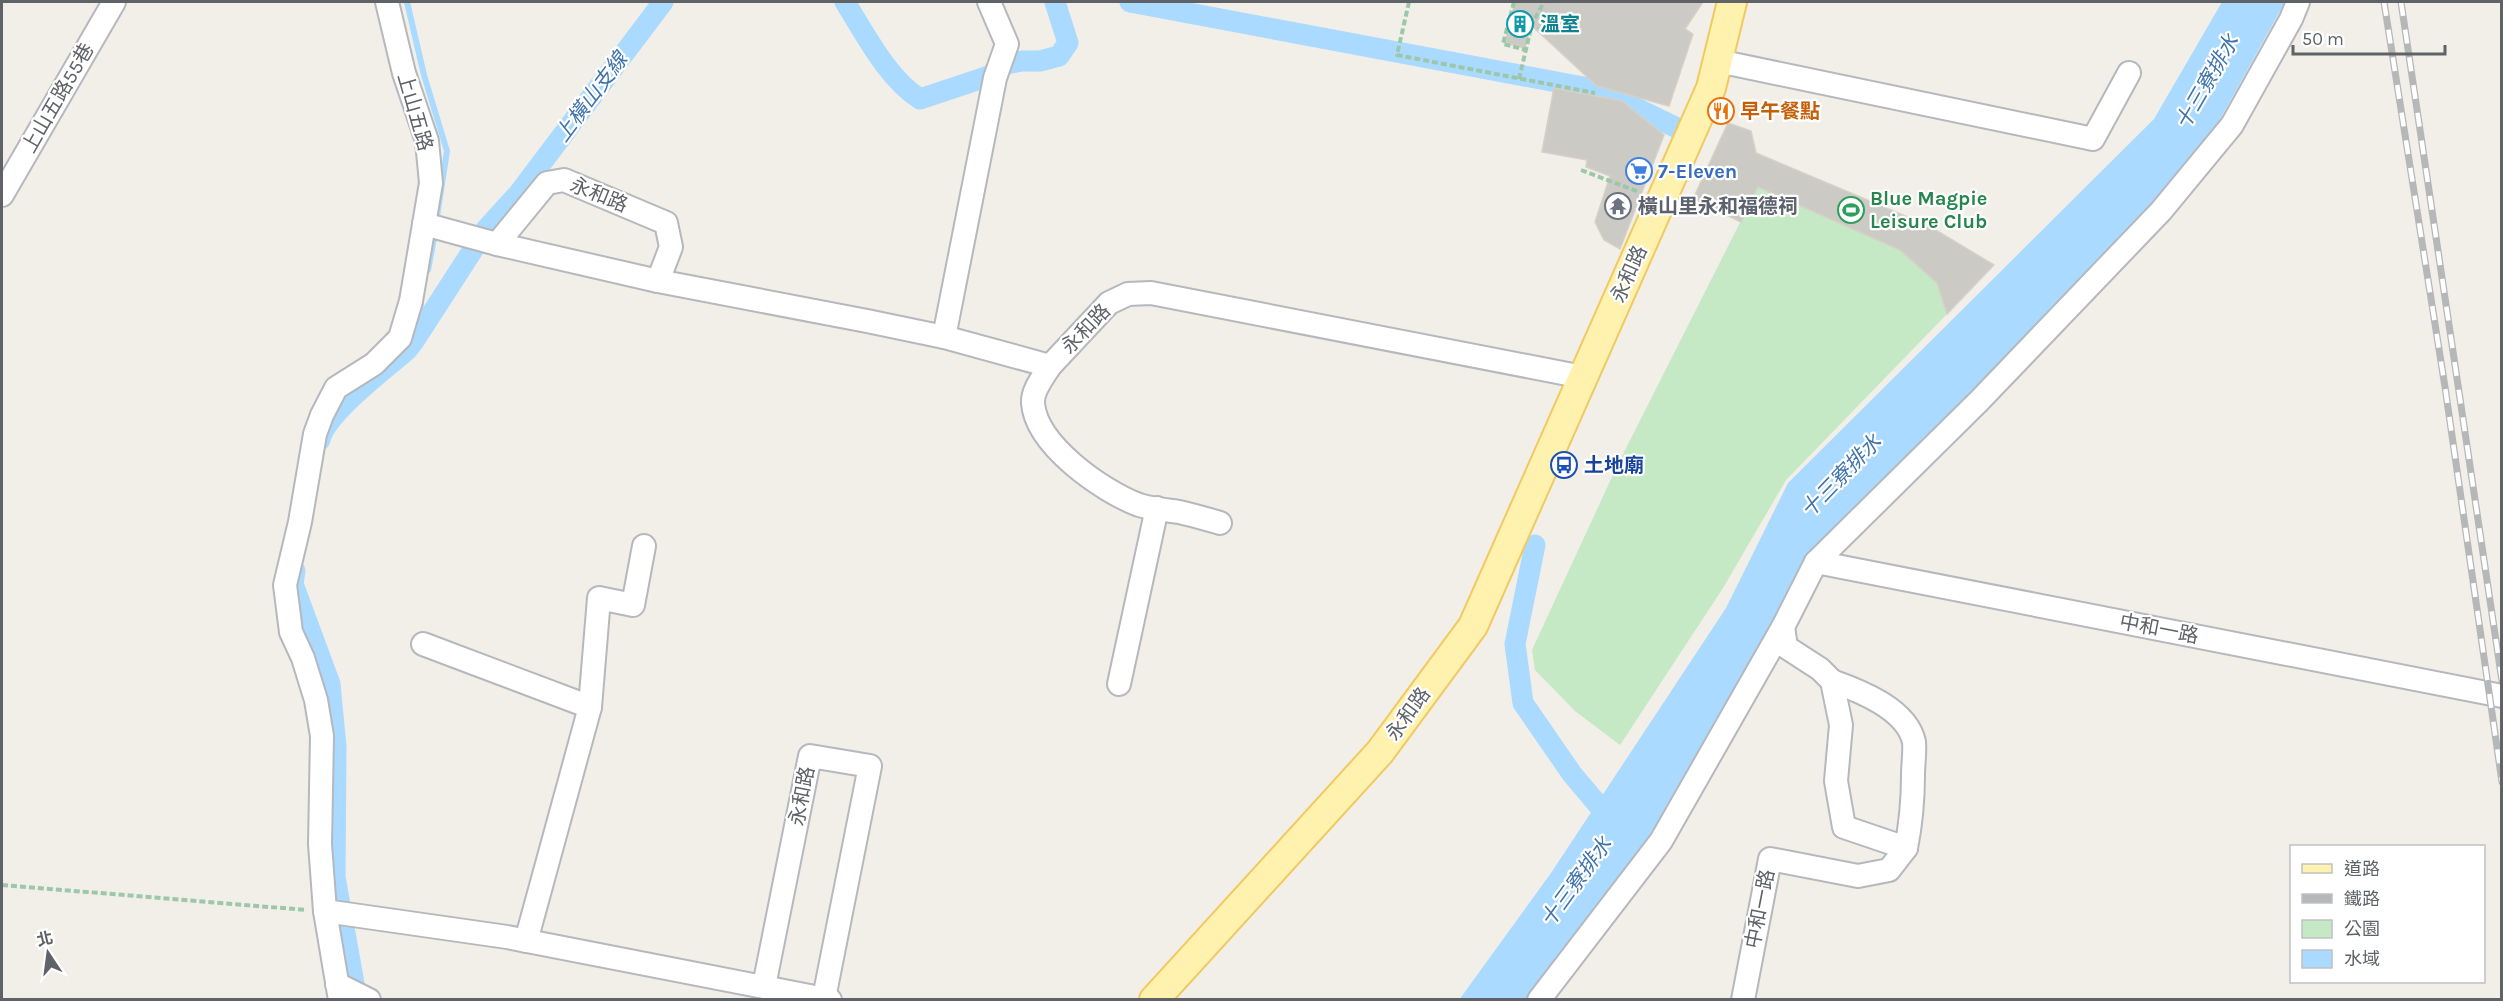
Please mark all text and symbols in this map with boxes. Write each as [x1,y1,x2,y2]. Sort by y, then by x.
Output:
building icon: 溫室 [1505,9,1535,39]
place label: 溫室 [1540,13,1580,36]
scale bar [2293,18,2444,56]
text: 50 m [2302,28,2344,50]
water label: 十三寮排水 [2170,30,2244,133]
street label: 上山五路55巷 [17,39,99,157]
water label: 上橫山支線 [550,46,633,146]
street label: 上山五路 [393,70,437,154]
restaurant icon: 早午餐點 [1706,96,1736,126]
place label: 早午餐點 [1740,100,1820,123]
supermarket icon: 7-Eleven [1624,156,1654,186]
place label: 7-Eleven [1658,160,1737,183]
street label: 永和路 [567,173,631,217]
place label: Blue Magpie Leisure Club [1870,187,1987,233]
temple icon: 橫山里永和福德祠 [1603,191,1633,221]
place label: 橫山里永和福德祠 [1638,195,1798,218]
sports icon: Blue Magpie Leisure Club [1836,195,1866,225]
street label: 永和路 [1606,242,1652,306]
street label: 永和路 [1057,299,1115,359]
water label: 十三寮排水 [1796,429,1887,522]
bus stop icon: 土地廟 [1549,450,1579,480]
place label: 土地廟 [1584,454,1644,477]
street label: 中和一路 [2118,610,2200,648]
street label: 永和路 [1381,683,1435,745]
street label: 永和路 [785,764,819,828]
water label: 十三寮排水 [1535,832,1617,932]
legend [2290,845,2485,983]
text: 道路 [2344,858,2380,880]
street label: 中和一路 [1741,868,1779,950]
text: 鐵路 [2344,888,2380,910]
text: 公園 [2344,918,2380,940]
north arrow [18,923,78,983]
text: 北 [35,928,55,950]
text: 水域 [2344,948,2380,970]

